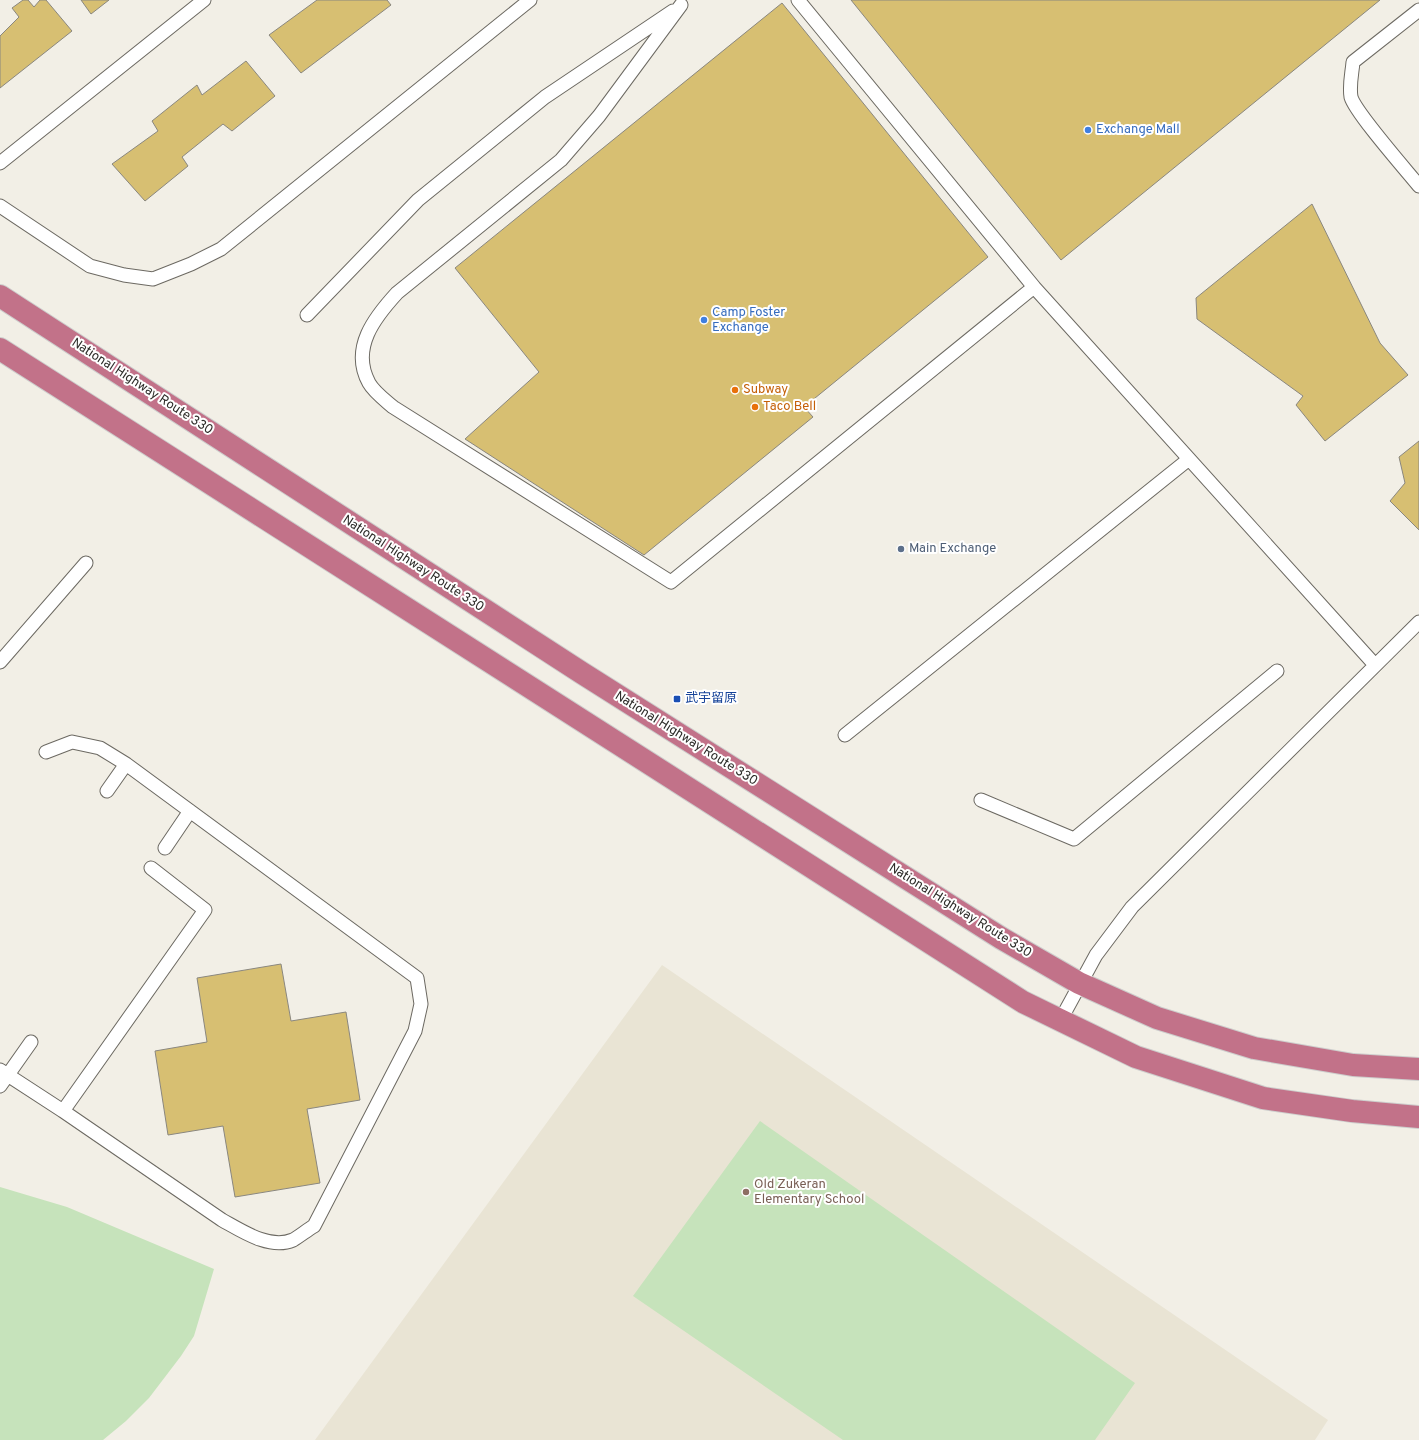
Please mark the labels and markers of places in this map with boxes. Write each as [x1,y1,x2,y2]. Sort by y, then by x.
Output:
place label: Exchange Mall [1096,122,1180,138]
marker: Exchange Mall [1083,125,1093,135]
place label: Camp Foster Exchange [712,305,785,336]
marker: Camp Foster Exchange [699,315,709,325]
place label: Subway [743,382,788,398]
marker: Subway [730,385,740,395]
place label: Taco Bell [763,399,816,415]
marker: Taco Bell [750,402,760,412]
place label: Main Exchange [909,541,996,557]
marker: Main Exchange [896,544,906,554]
place label: 武宇留原 [685,691,737,707]
marker: 武宇留原 [672,694,682,704]
place label: Old Zukeran Elementary School [754,1177,864,1208]
marker: Old Zukeran Elementary School [741,1187,751,1197]

